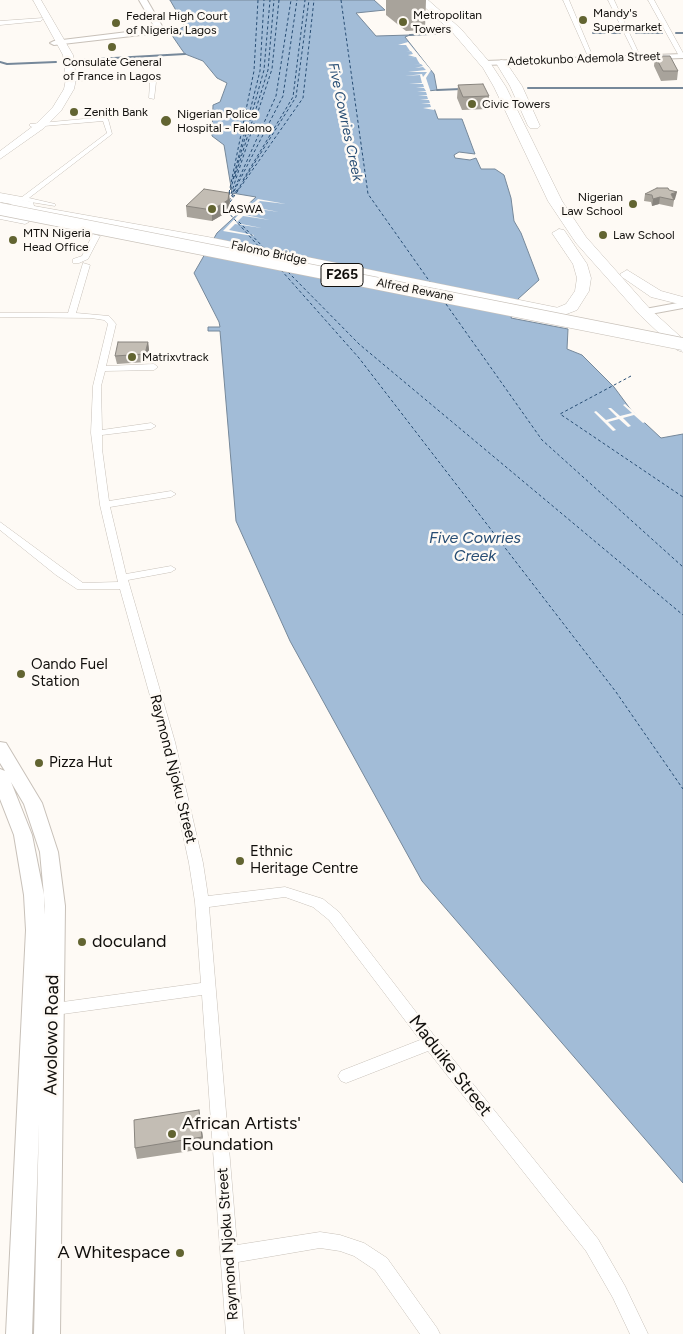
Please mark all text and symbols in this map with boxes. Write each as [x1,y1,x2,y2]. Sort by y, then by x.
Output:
place label: Mandy's Supermarket [593,6,662,34]
place label: Metropolitan Towers [413,8,482,36]
place label: Federal High Court of Nigeria, Lagos [126,9,228,37]
marker: Mandy's Supermarket [577,14,589,26]
marker: Metropolitan Towers [397,16,409,28]
marker: Federal High Court of Nigeria, Lagos [110,17,122,29]
marker: Consulate General of France in Lagos [106,41,118,53]
street label: Adetokunbo Ademola Street [507,49,661,69]
place label: Consulate General of France in Lagos [62,55,162,83]
water label: Five Cowries Creek [324,61,366,183]
place label: Civic Towers [482,97,550,111]
marker: Civic Towers [466,98,478,110]
place label: Zenith Bank [84,105,148,119]
marker: Zenith Bank [68,106,80,118]
place label: Nigerian Police Hospital - Falomo [177,107,272,135]
marker: Nigerian Police Hospital - Falomo [159,114,173,128]
place label: Nigerian Law School [561,190,623,218]
marker: Nigerian Law School [627,198,639,210]
place label: LASWA [222,202,263,216]
marker: LASWA [206,203,218,215]
place label: MTN Nigeria Head Office [23,226,91,254]
place label: Law School [613,228,675,242]
marker: Law School [597,229,609,241]
marker: MTN Nigeria Head Office [7,234,19,246]
street label: Falomo Bridge [230,238,308,268]
road number: F265 [321,264,363,286]
street label: Alfred Rewane [375,275,455,305]
place label: Matrixvtrack [142,350,209,364]
marker: Matrixvtrack [126,351,138,363]
water label: Five Cowries Creek [429,528,521,566]
place label: Oando Fuel Station [31,656,108,691]
marker: Oando Fuel Station [15,668,27,680]
street label: Raymond Njoku Street [146,693,200,845]
place label: Pizza Hut [49,754,113,772]
marker: Pizza Hut [33,757,45,769]
place label: Ethnic Heritage Centre [250,843,358,878]
marker: Ethnic Heritage Centre [234,855,246,867]
place label: doculand [92,931,167,953]
marker: doculand [76,936,88,948]
street label: Awolowo Road [40,974,64,1096]
street label: Maduike Street [404,1011,496,1121]
place label: African Artists' Foundation [182,1113,301,1156]
marker: African Artists' Foundation [166,1128,178,1140]
street label: Raymond Njoku Street [214,1167,242,1321]
place label: A Whitespace [58,1242,170,1264]
marker: A Whitespace [174,1247,186,1259]

